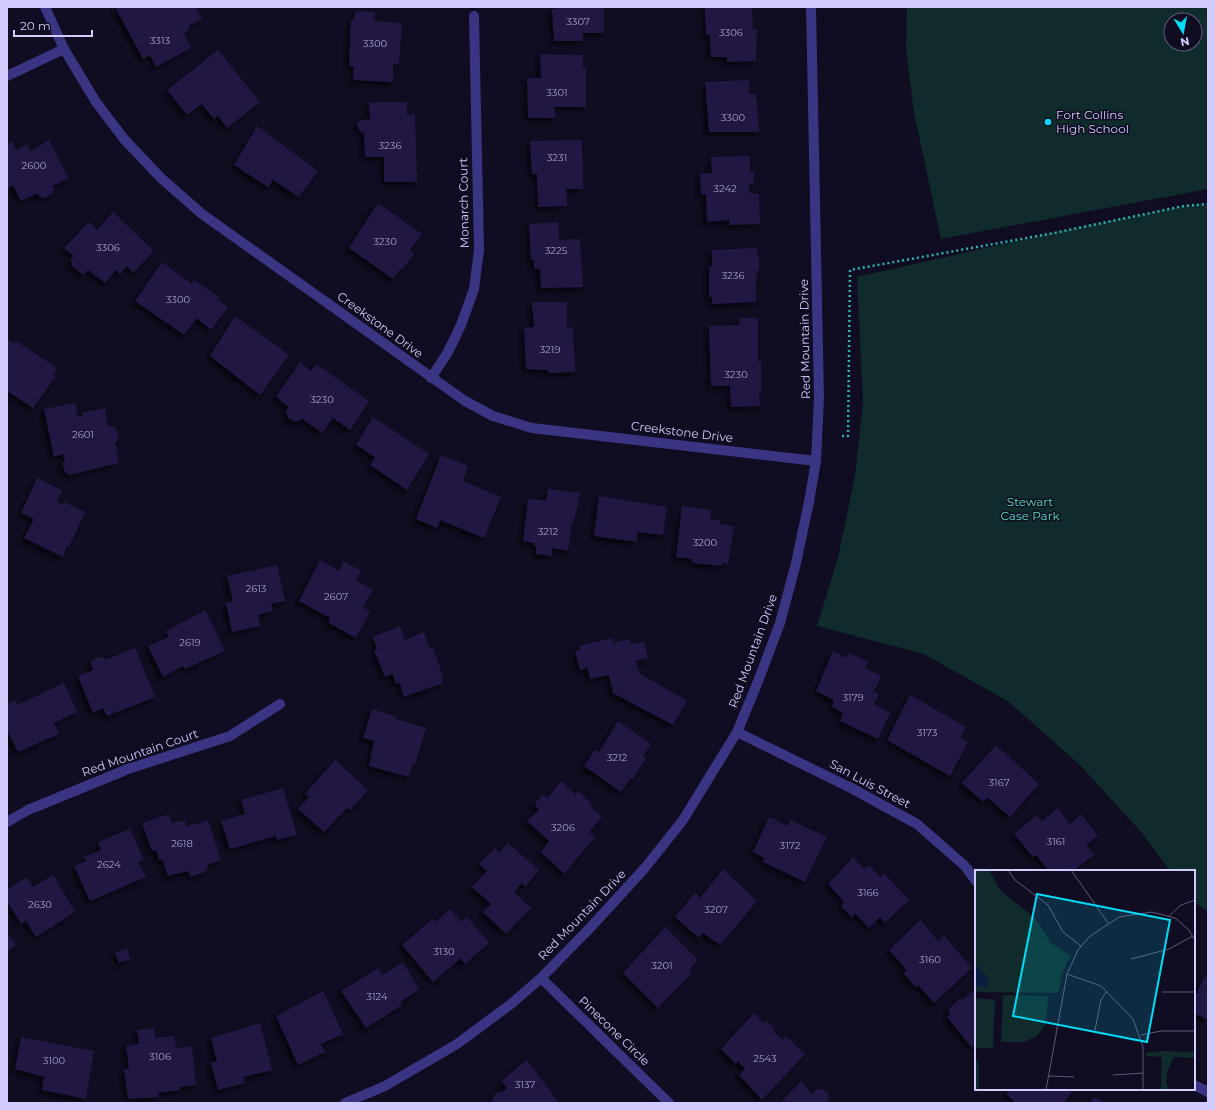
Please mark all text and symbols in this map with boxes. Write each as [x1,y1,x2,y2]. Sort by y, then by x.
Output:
scale bar [14,12,92,38]
north arrow [1163,12,1203,52]
house number: 3307 [566,15,590,28]
text: 20 m [20,18,51,33]
house number: 3306 [719,26,743,39]
house number: 3313 [150,34,171,47]
text: N [1179,34,1191,50]
house number: 3300 [363,37,388,50]
house number: 3301 [546,86,568,99]
place label: Fort Collins High School [1056,107,1129,136]
house number: 3300 [721,111,746,124]
marker: Fort Collins High School [1043,117,1053,127]
house number: 3236 [379,139,402,152]
house number: 3231 [547,151,567,164]
street label: Monarch Court [455,158,472,248]
house number: 2600 [22,159,47,172]
house number: 3242 [713,182,737,195]
house number: 3230 [373,235,397,248]
house number: 3306 [96,241,120,254]
house number: 3225 [545,244,568,257]
house number: 3236 [722,269,745,282]
street label: Red Mountain Drive [796,279,813,399]
street label: Creekstone Drive [334,288,426,361]
house number: 3300 [166,293,191,306]
house number: 3219 [540,343,560,356]
house number: 3230 [724,368,748,381]
house number: 3230 [310,393,334,406]
street label: Creekstone Drive [630,418,734,445]
house number: 2601 [72,428,94,441]
park label: Stewart Case Park [1000,494,1060,523]
house number: 3212 [538,525,559,538]
house number: 3200 [693,536,718,549]
house number: 2613 [246,582,267,595]
house number: 2607 [324,590,348,603]
street label: Red Mountain Drive [725,592,780,710]
house number: 2619 [179,636,201,649]
house number: 3179 [842,691,864,704]
street label: Red Mountain Court [80,725,200,780]
house number: 3173 [917,726,938,739]
house number: 3212 [607,751,628,764]
street label: San Luis Street [827,756,913,811]
house number: 3167 [988,776,1010,789]
house number: 3206 [551,821,575,834]
house number: 3161 [1047,835,1065,848]
house number: 2618 [171,837,193,850]
house number: 3172 [780,839,801,852]
house number: 2624 [97,858,121,871]
street label: Red Mountain Drive [535,866,629,963]
inset map [975,870,1195,1090]
house number: 3166 [857,886,879,899]
house number: 2630 [28,898,52,911]
house number: 3207 [704,903,728,916]
house number: 3130 [433,945,455,958]
house number: 3160 [919,953,941,966]
house number: 3201 [651,959,673,972]
house number: 3124 [366,990,388,1003]
street label: Pinecone Circle [576,993,653,1068]
house number: 3106 [149,1050,171,1063]
house number: 2543 [753,1052,777,1065]
house number: 3100 [43,1054,66,1067]
house number: 3137 [515,1078,535,1091]

